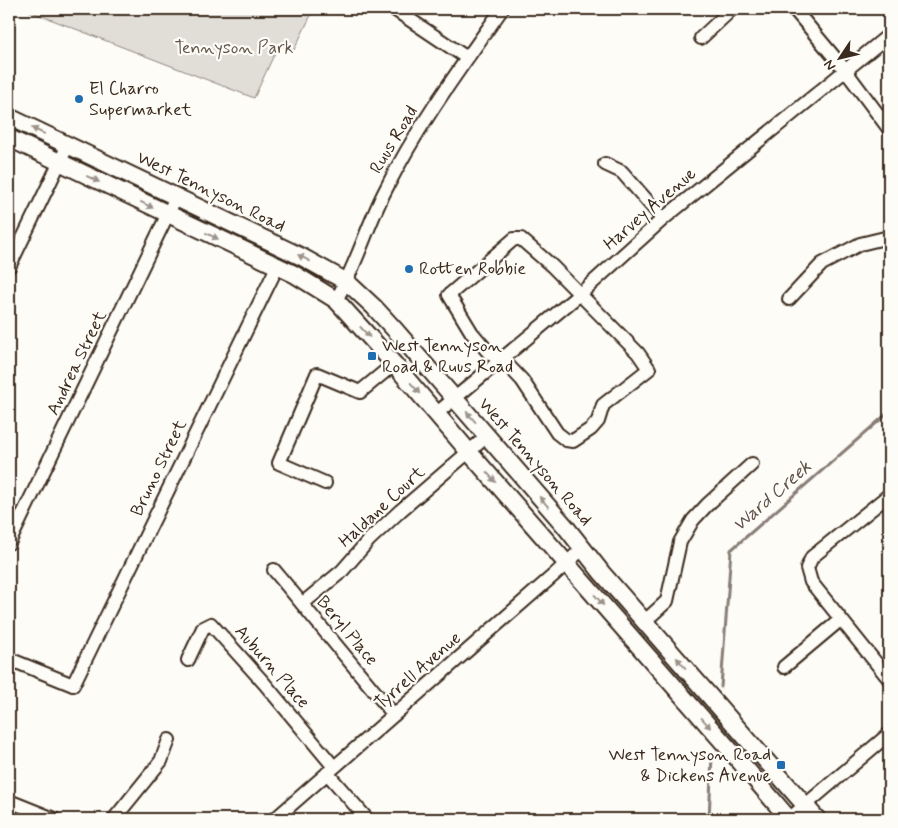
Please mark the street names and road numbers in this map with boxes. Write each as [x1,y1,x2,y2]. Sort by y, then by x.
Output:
street label: Ruus Road [364,102,424,178]
street label: West Tennyson Road [133,146,289,238]
street label: Harvey Avenue [598,162,702,256]
street label: Andrea Street [41,306,113,419]
street label: West Tennyson Road [473,393,597,531]
street label: Bruno Street [125,415,193,520]
street label: Haldane Court [334,460,431,553]
street label: Beryl Place [311,591,383,671]
street label: Auburn Place [229,620,315,714]
street label: Tyrrell Avenue [370,627,466,715]

